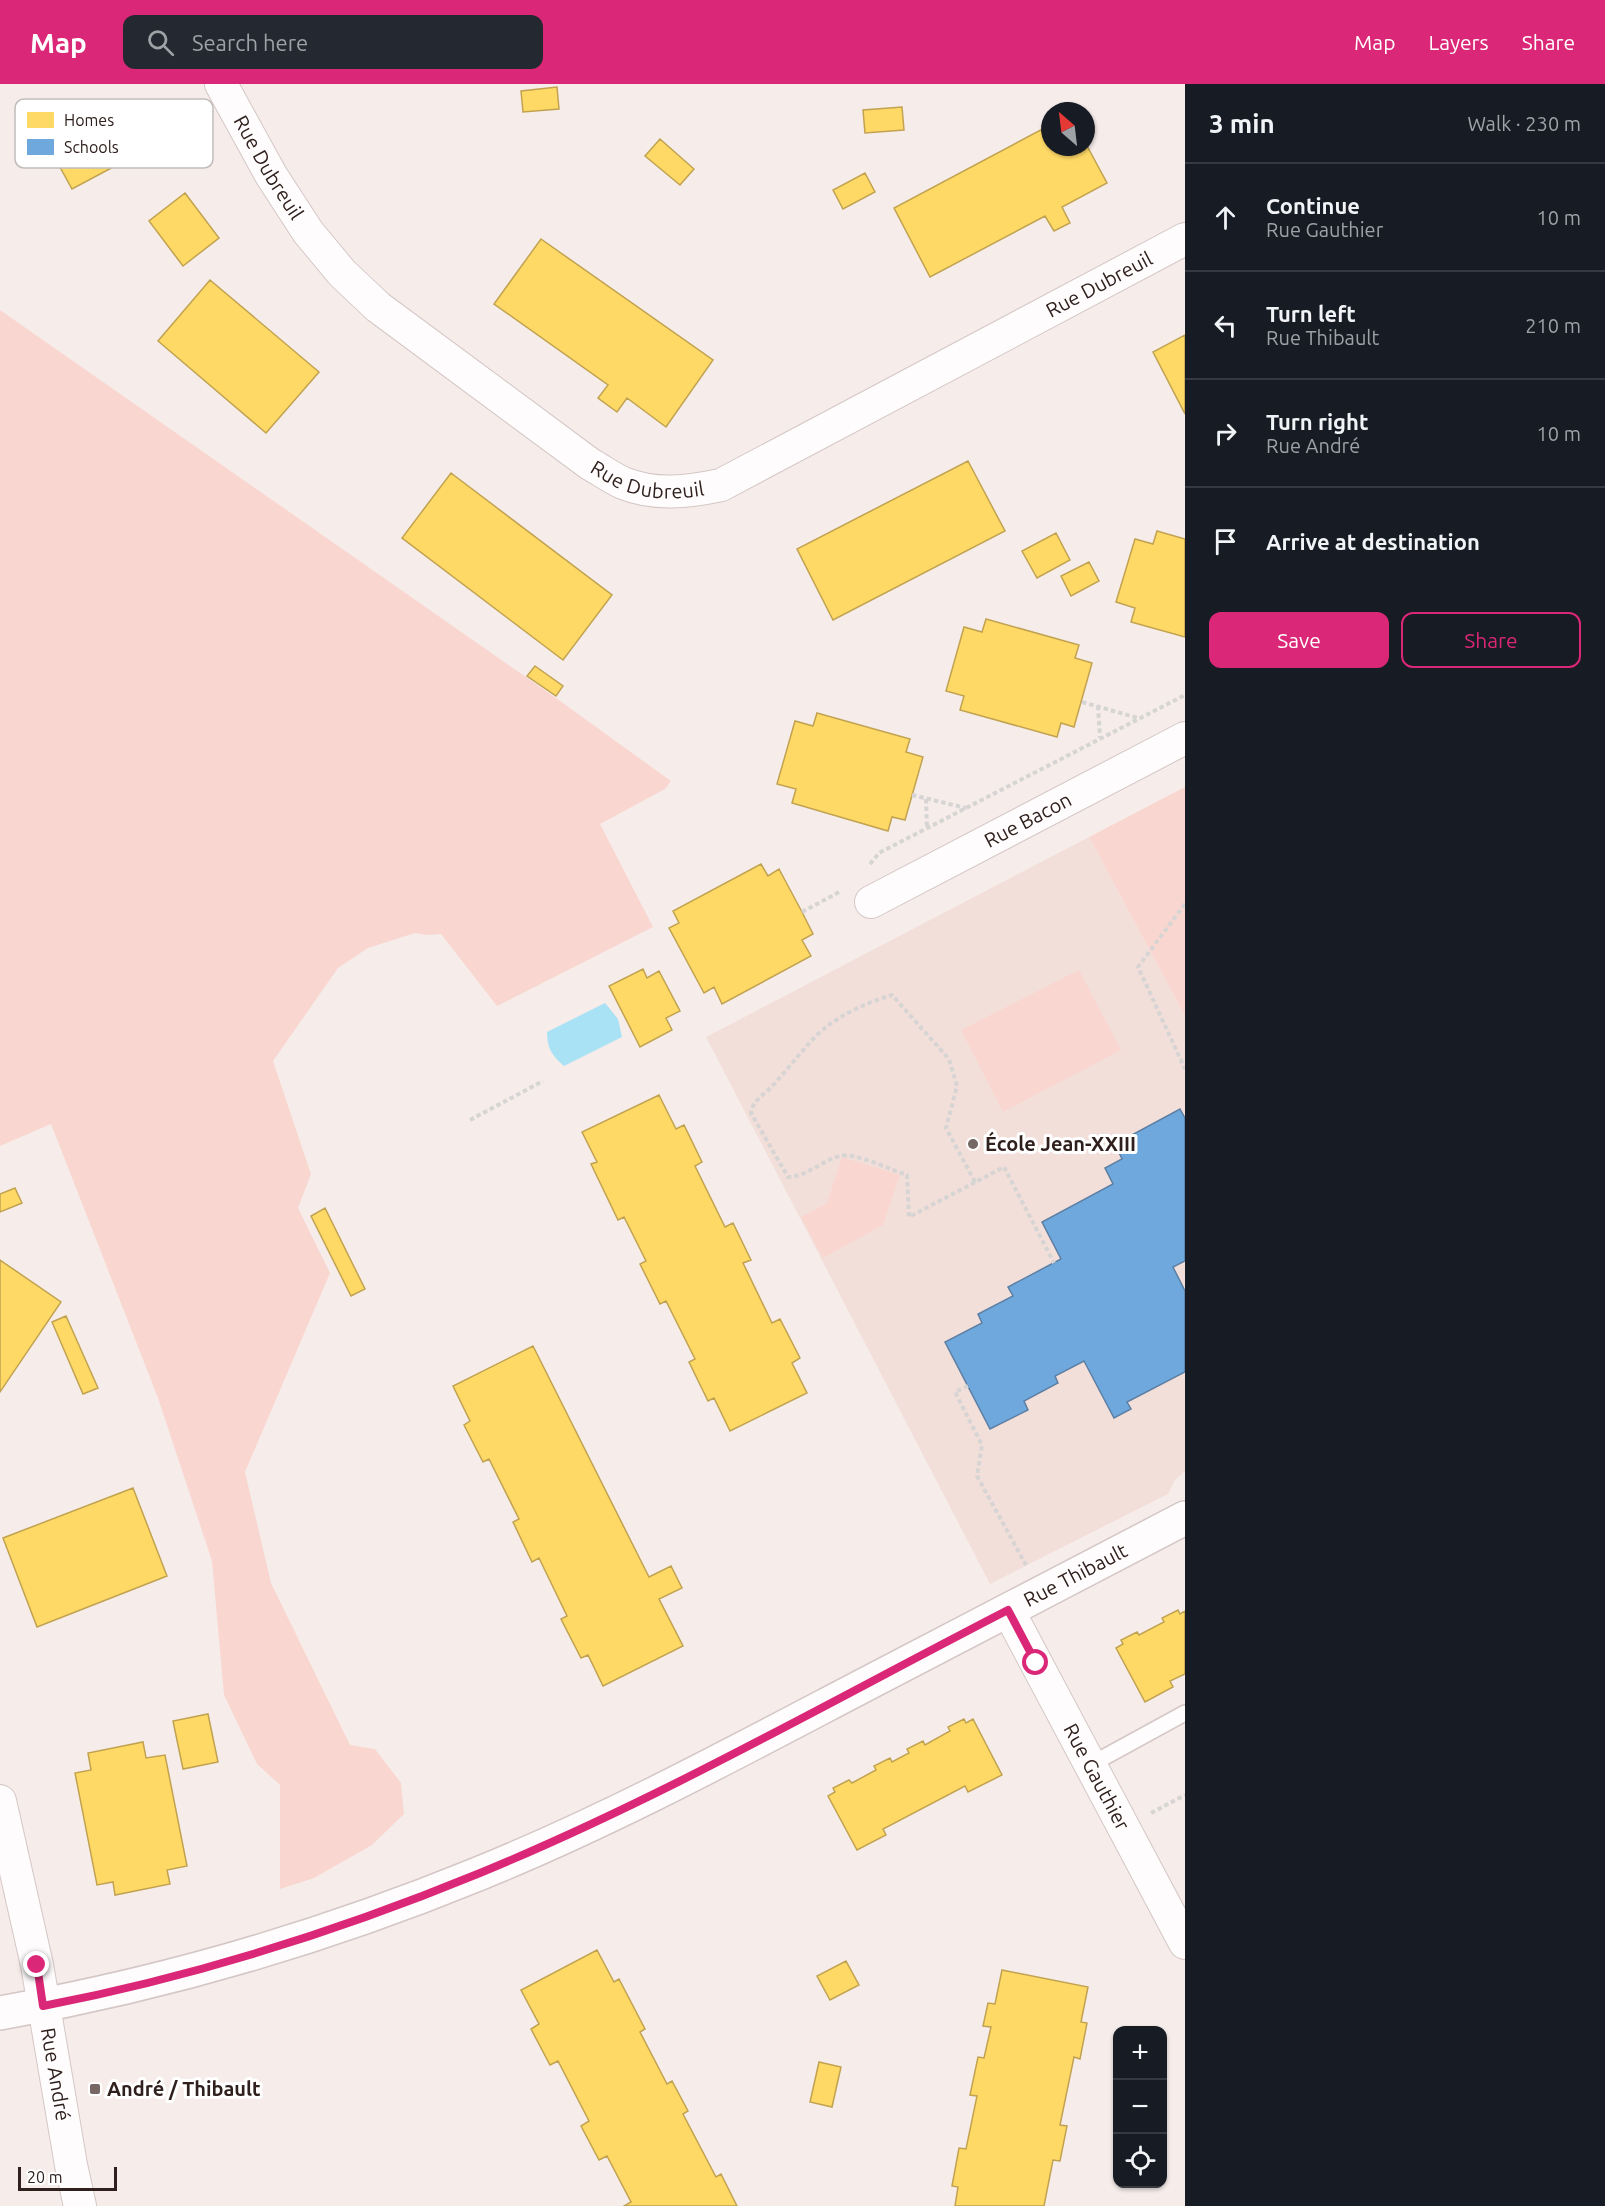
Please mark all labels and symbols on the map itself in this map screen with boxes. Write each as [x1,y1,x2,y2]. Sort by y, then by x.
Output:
legend [15,99,213,168]
north arrow [1041,102,1095,156]
text: Homes [64,111,114,129]
street label: Rue Dubreuil [229,111,309,223]
text: Schools [64,138,119,156]
street label: Rue Dubreuil [1042,247,1156,322]
street label: Rue Dubreuil [587,455,705,503]
street label: Rue Bacon [980,787,1075,852]
place label: École Jean-XXIII [985,1131,1136,1155]
marker: École Jean-XXIII [966,1137,980,1151]
street label: Rue Thibault [1020,1538,1131,1611]
route start [1022,1649,1048,1675]
street label: Rue Gauthier [1059,1719,1135,1834]
route end [23,1951,49,1977]
street label: Rue André [37,2026,75,2123]
place label: André / Thibault [107,2077,261,2100]
marker: André / Thibault [88,2082,102,2096]
scale bar [18,2164,117,2192]

